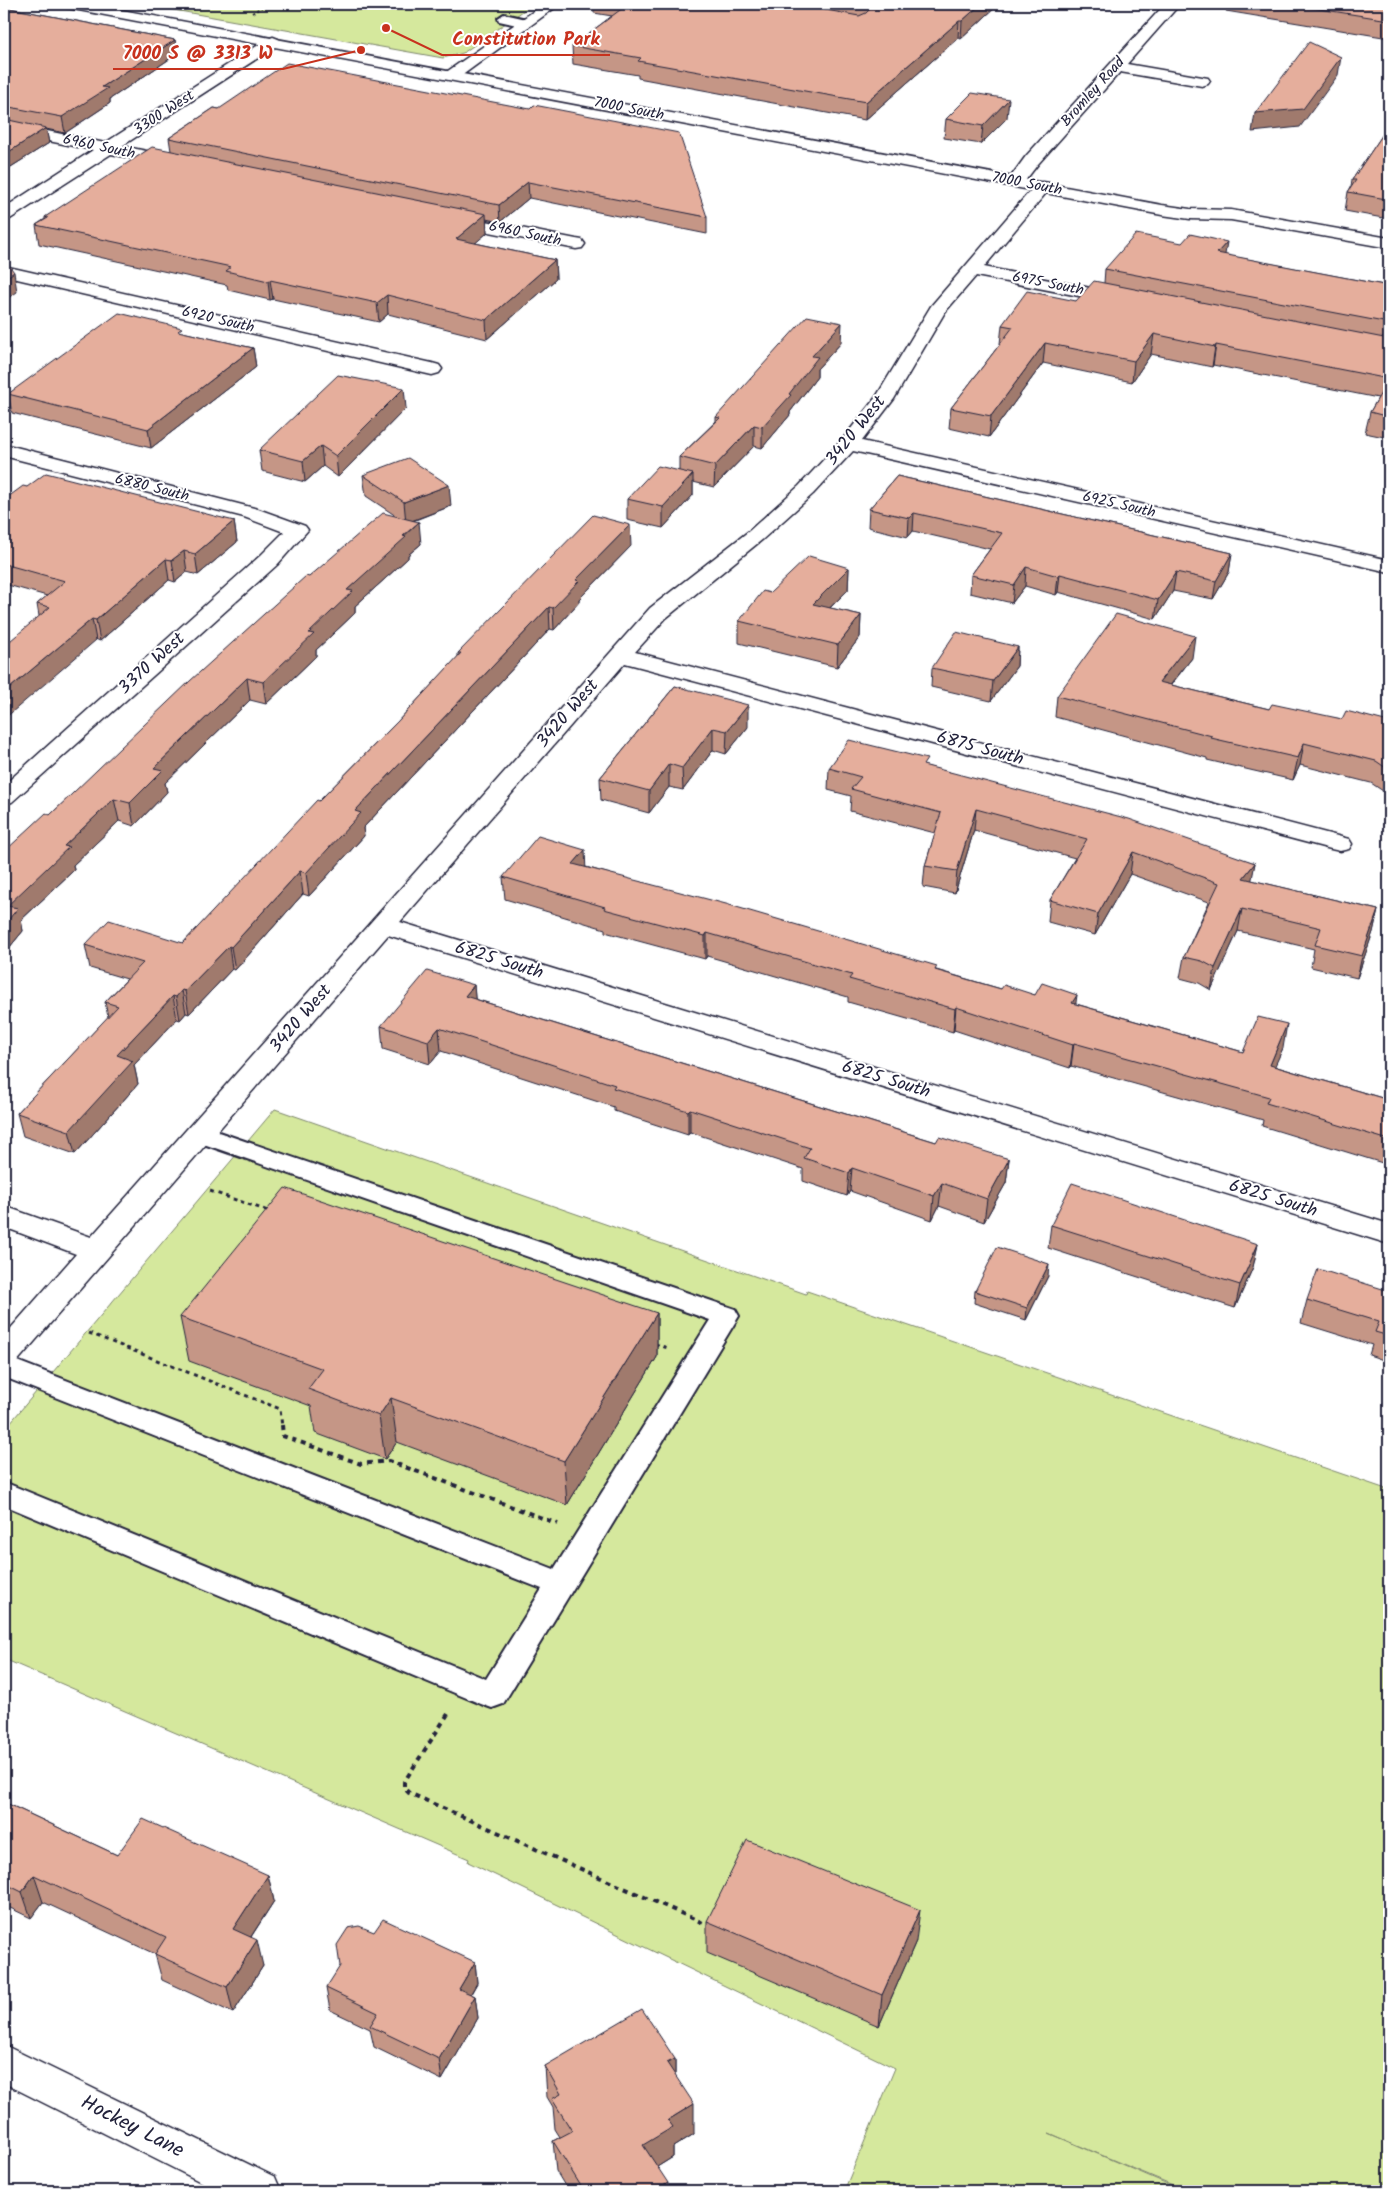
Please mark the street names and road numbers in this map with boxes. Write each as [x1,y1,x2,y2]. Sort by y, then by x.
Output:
street label: Bromley Road [1055,51,1131,132]
street label: 3300 West [129,84,200,142]
street label: 7000 South [592,90,666,128]
street label: 6960 South [61,128,137,166]
street label: 7000 South [990,165,1064,203]
street label: 6960 South [487,215,563,253]
street label: 6975 South [1010,265,1086,303]
street label: 6920 South [179,300,257,340]
street label: 3420 West [818,389,894,473]
street label: 6880 South [112,467,192,509]
street label: 6925 South [1080,485,1158,525]
street label: 3370 West [112,625,193,702]
street label: 3420 West [530,672,607,755]
street label: 6875 South [933,723,1027,775]
street label: 6825 South [451,934,547,988]
street label: 3420 West [263,977,340,1060]
street label: 6825 South [838,1053,934,1107]
street label: 6825 South [1225,1172,1321,1226]
street label: Hockey Lane [74,2087,190,2167]

